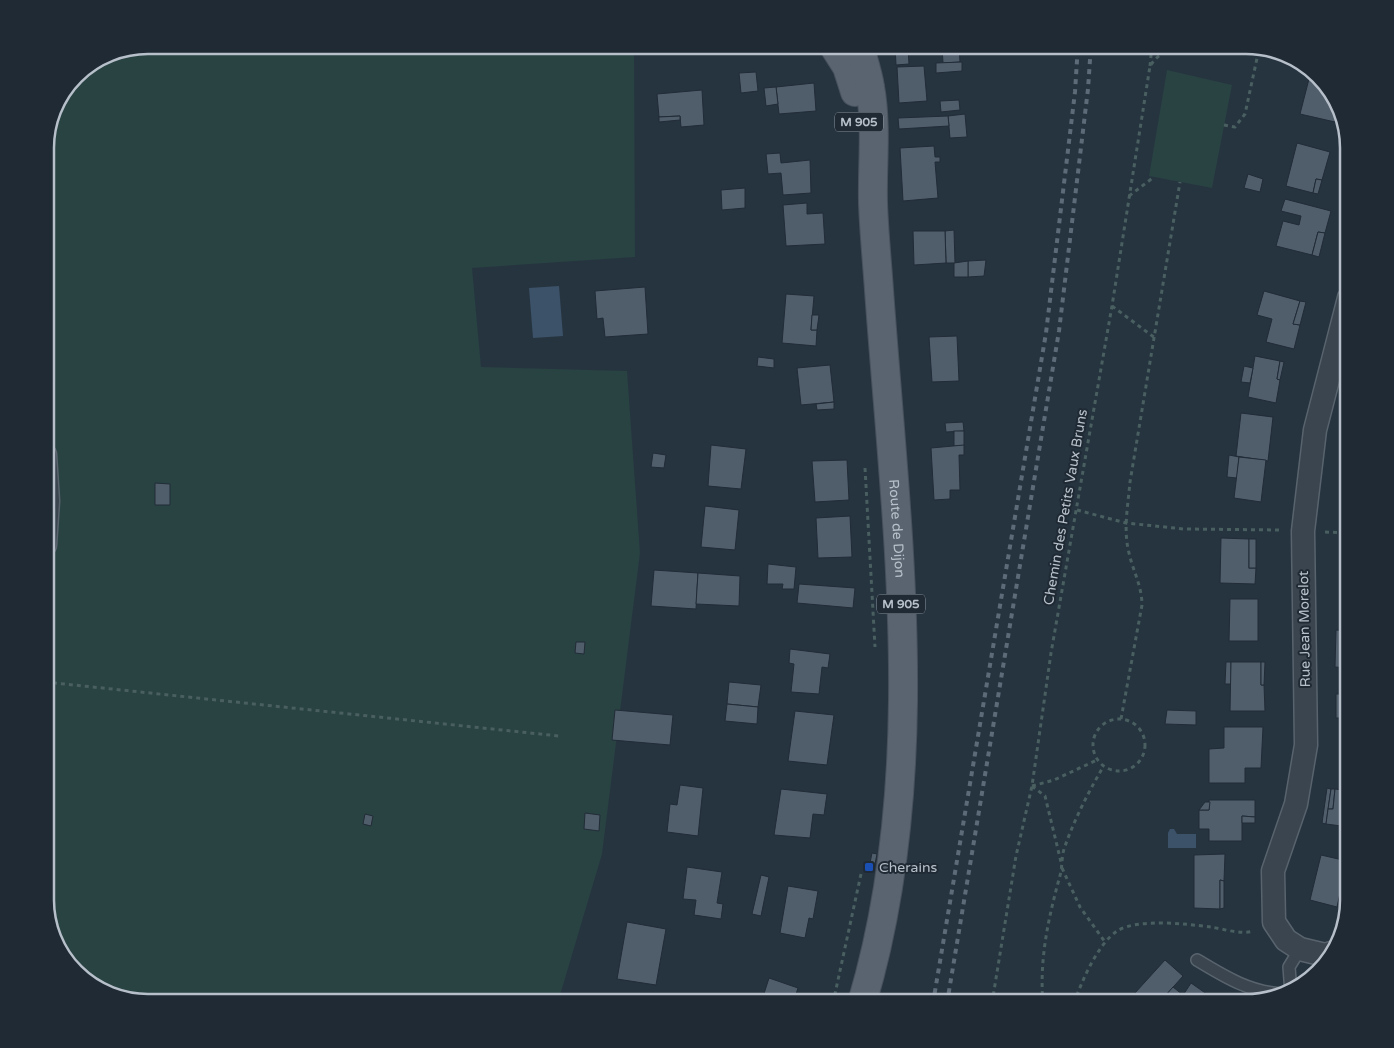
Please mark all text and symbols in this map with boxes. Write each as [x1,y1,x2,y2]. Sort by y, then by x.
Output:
road number: M 905 [835,112,883,132]
street label: Chemin des Petits Vaux Bruns [1040,408,1091,606]
street label: Route de Dijon [885,479,908,578]
street label: Rue Jean Morelot [1295,570,1314,688]
road number: M 905 [877,594,925,614]
place label: Cherains [879,859,937,876]
marker: Cherains [863,861,875,873]

